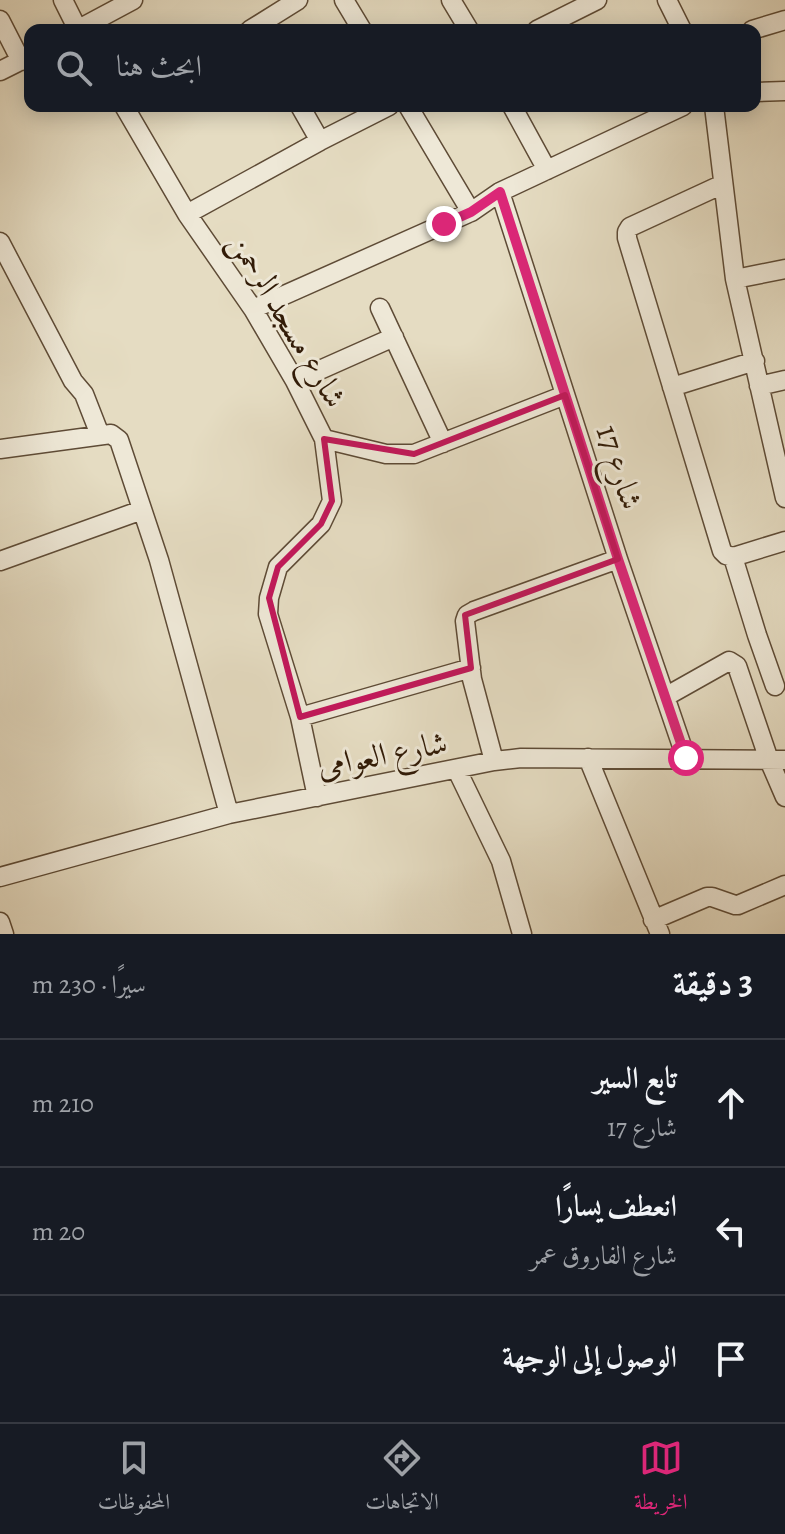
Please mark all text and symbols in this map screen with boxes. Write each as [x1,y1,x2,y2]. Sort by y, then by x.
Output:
search box [24,24,761,112]
icon: search [52,46,96,90]
text: ابحث هنا [116,46,202,86]
route end [426,206,462,242]
street label: شارع مسجد الرحمن [214,224,358,418]
street label: شارع 17 [581,419,654,516]
street label: شارع العوامى [313,720,452,793]
route start [668,740,704,776]
text: 3 دقيقة [673,959,753,1006]
text: سيرًا · 230 m [32,967,146,1002]
text: تابع السير [593,1058,677,1098]
icon: ahead [709,1081,753,1125]
text: 210 m [32,1086,94,1121]
text: شارع 17 [607,1110,677,1145]
text: انعطف يسارًا [555,1186,677,1226]
icon: left [709,1209,753,1253]
text: 20 m [32,1214,85,1249]
text: شارع الفاروق عمر [530,1238,677,1273]
text: الوصول إلى الوجهة [502,1337,677,1377]
icon: arrive [709,1337,753,1381]
tab: المحفوظات [98,1436,170,1523]
tab: الاتجاهات [365,1436,439,1523]
tab: الخريطة [634,1436,687,1523]

